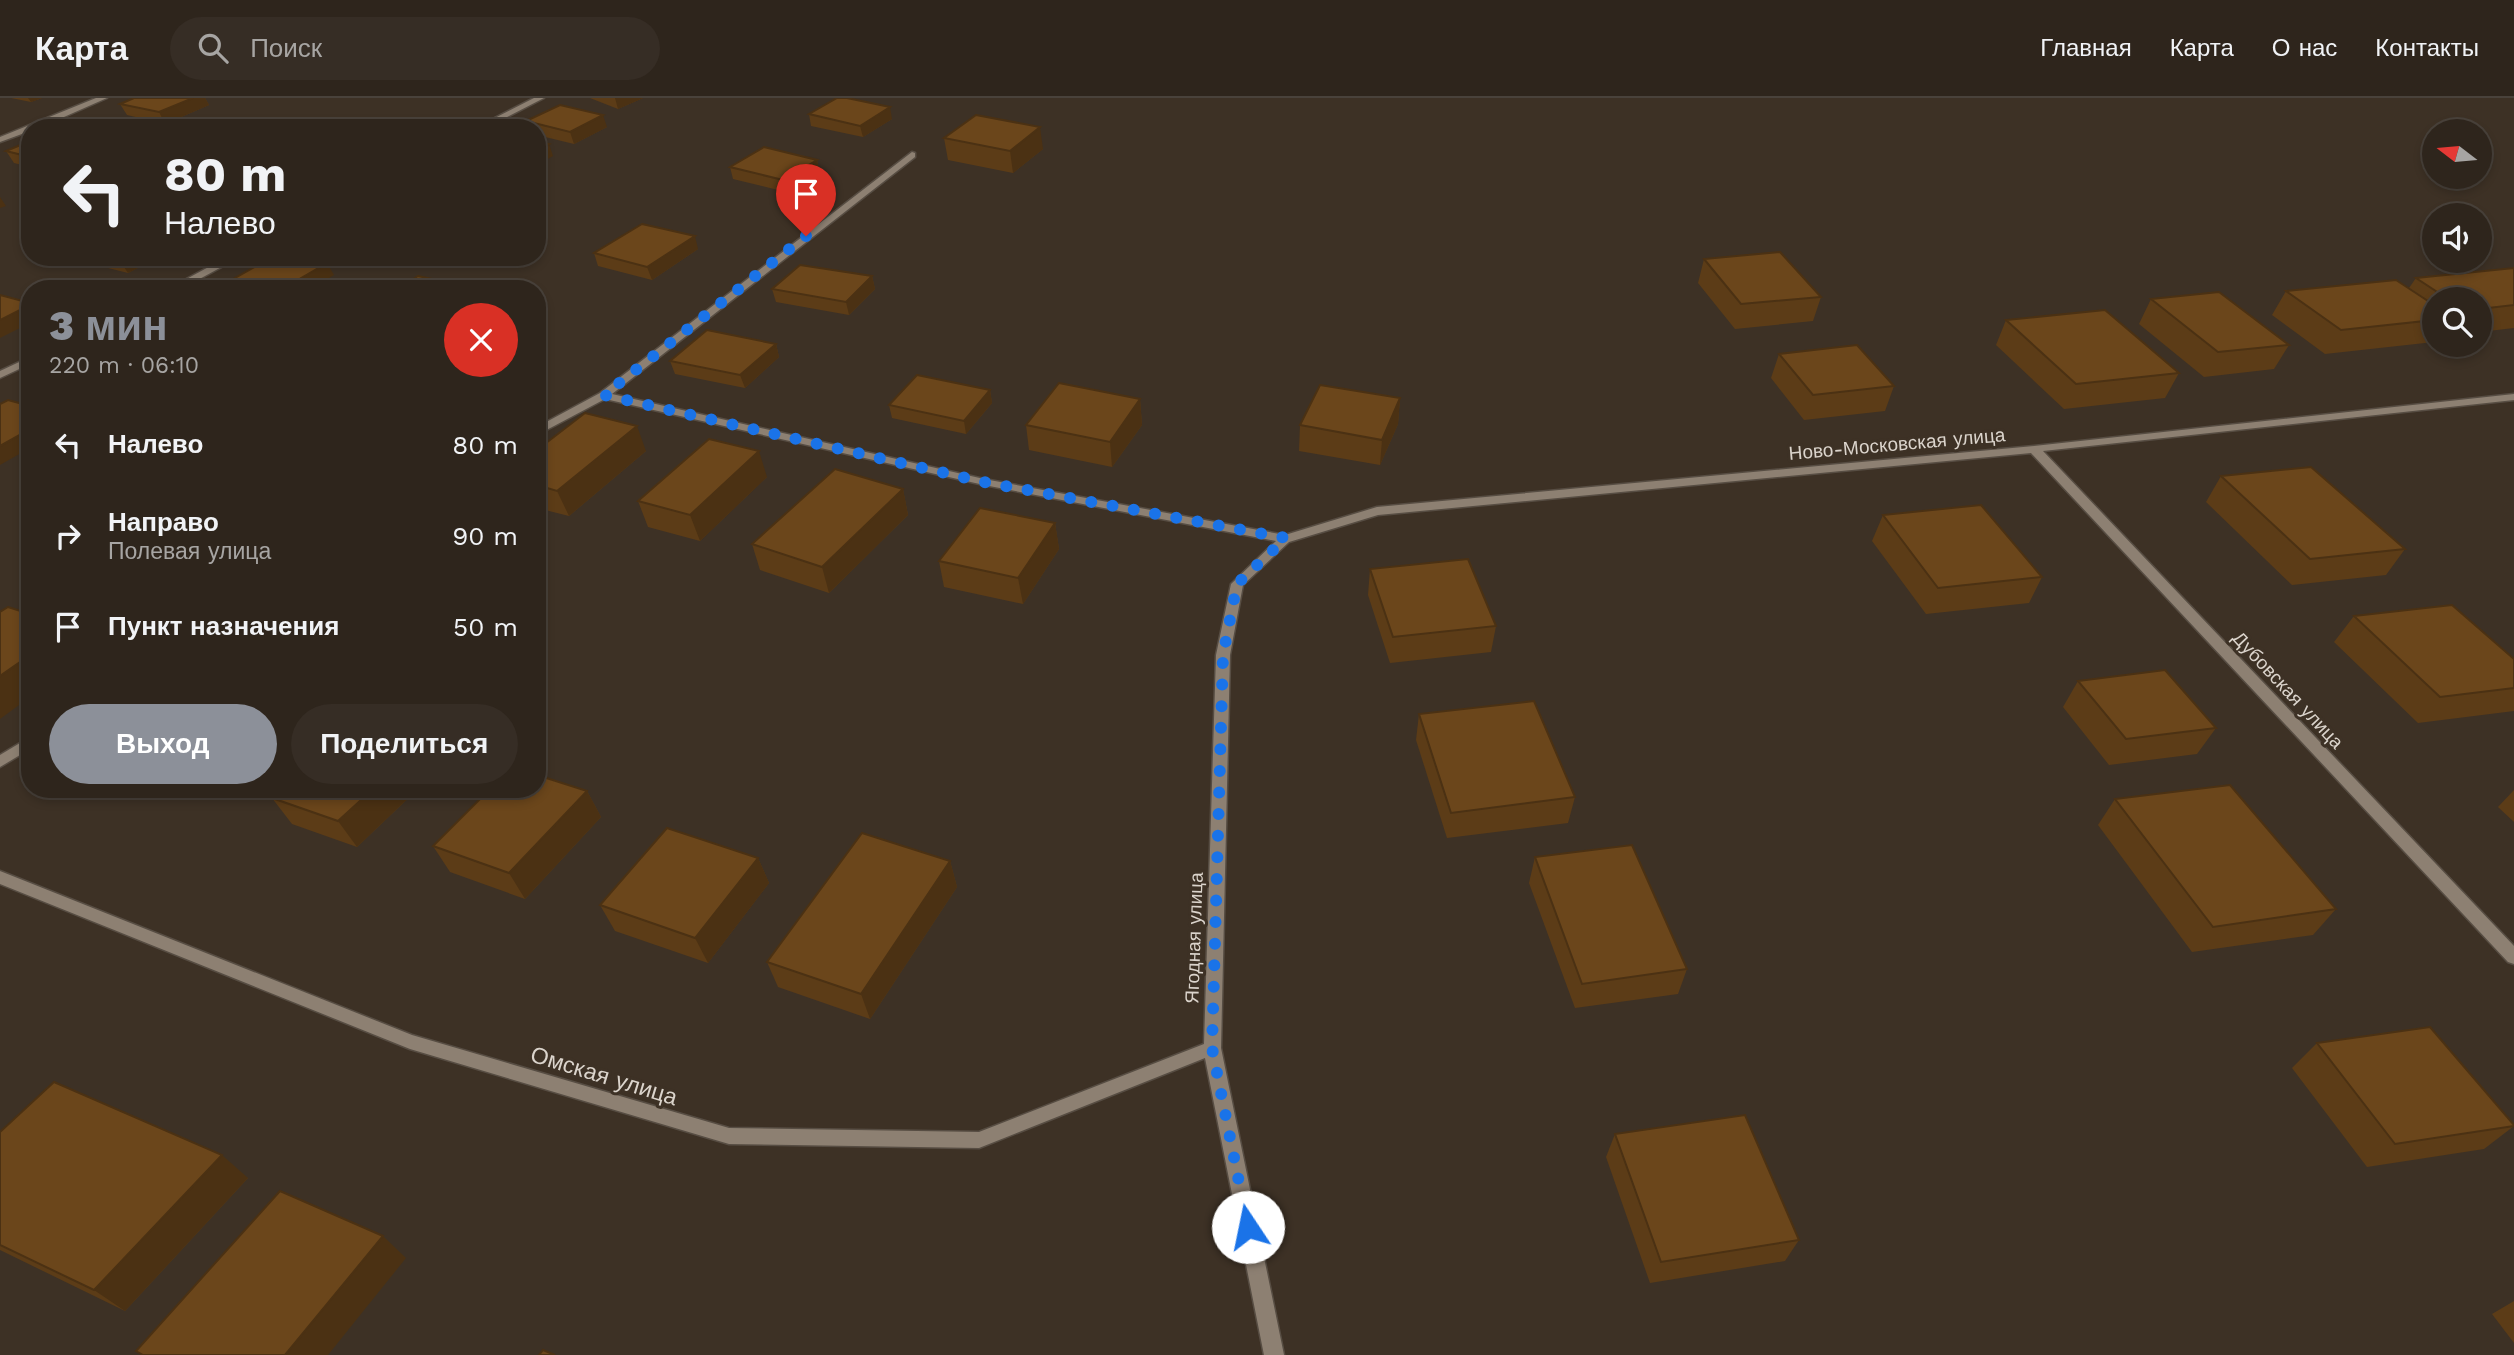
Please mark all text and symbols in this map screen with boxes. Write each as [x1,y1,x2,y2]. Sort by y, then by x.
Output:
search box [170,17,660,80]
text: Карта [35,29,128,68]
icon: search [194,29,232,67]
text: Поиск [250,33,322,63]
text: Главная [2040,34,2132,62]
text: Карта [2170,34,2234,62]
text: О нас [2272,34,2337,62]
text: Контакты [2375,34,2479,62]
north arrow [2422,119,2492,189]
map controls [2422,119,2492,357]
text: 80 m [164,145,286,203]
icon: left [49,147,140,238]
pin [776,164,836,236]
icon: arrive [787,175,825,213]
button: sound [2422,203,2492,273]
text: Налево [164,204,276,242]
button: search [2422,287,2492,357]
text: 3 мин [49,301,168,350]
button: close [444,303,518,377]
text: 220 m · 06:10 [49,352,199,379]
street label: Ново-Московская улица [1788,423,2007,465]
icon: left [49,426,87,464]
text: Налево [108,429,203,459]
text: 80 m [452,430,518,460]
text: Направо [108,507,219,537]
icon: right [49,517,87,555]
text: 90 m [452,521,518,551]
text: Полевая улица [108,538,271,565]
icon: arrive [49,608,87,646]
text: Пункт назначения [108,611,339,641]
text: 50 m [453,612,518,642]
street label: Дубовская улица [2228,627,2349,754]
button: Выход [49,704,277,784]
button: Поделиться [291,704,518,784]
street label: Ягодная улица [1180,871,1208,1004]
street label: Омская улица [527,1041,681,1111]
position arrow [1211,1190,1285,1264]

